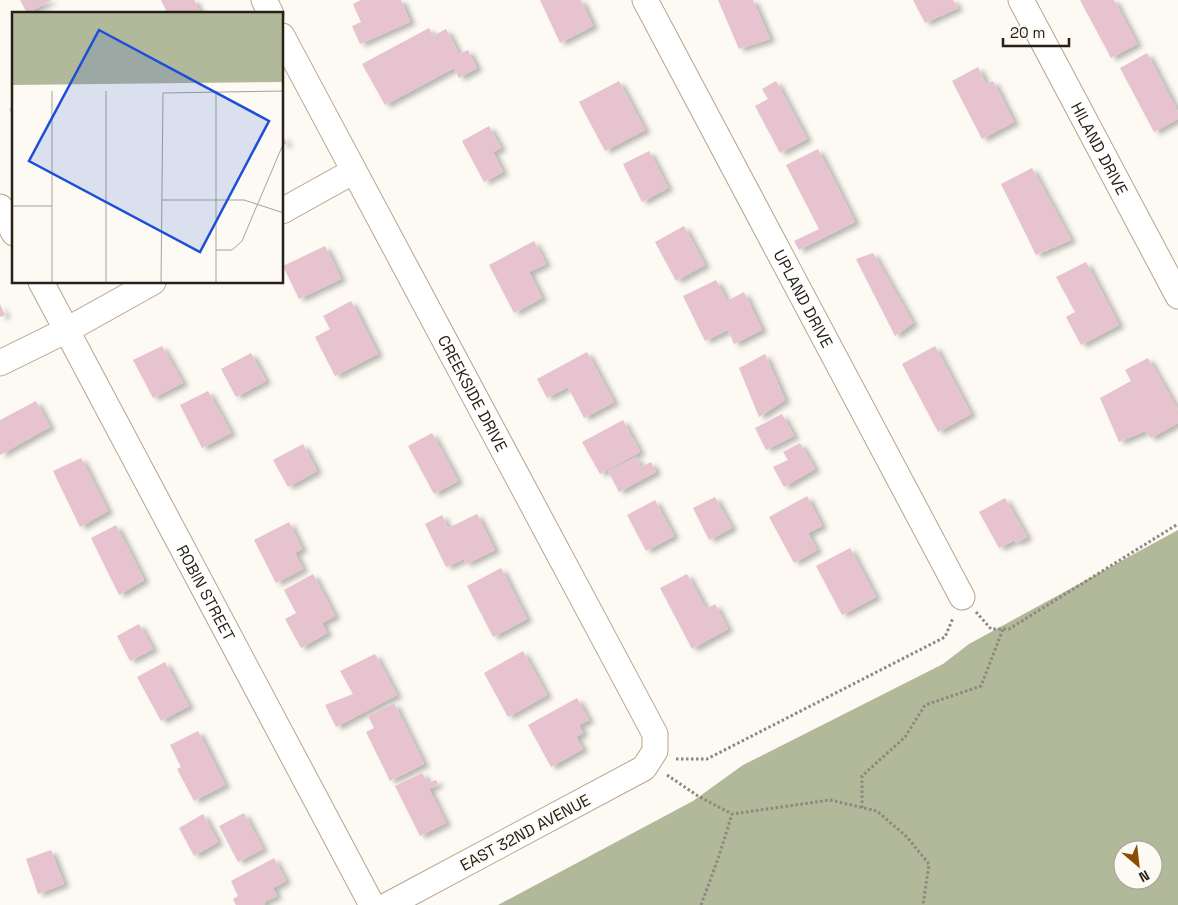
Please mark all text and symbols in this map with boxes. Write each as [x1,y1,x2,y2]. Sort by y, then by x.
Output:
inset map [12,12,284,284]
scale bar [1003,15,1069,47]
text: 20 m [1010,23,1045,42]
street label: HILAND DRIVE [1066,99,1132,199]
street label: UPLAND DRIVE [768,246,838,351]
street label: CREEKSIDE DRIVE [433,332,512,455]
street label: ROBIN STREET [172,541,240,645]
street label: EAST 32ND AVENUE [457,789,594,876]
north arrow [1113,840,1163,890]
text: N [1136,866,1152,887]

